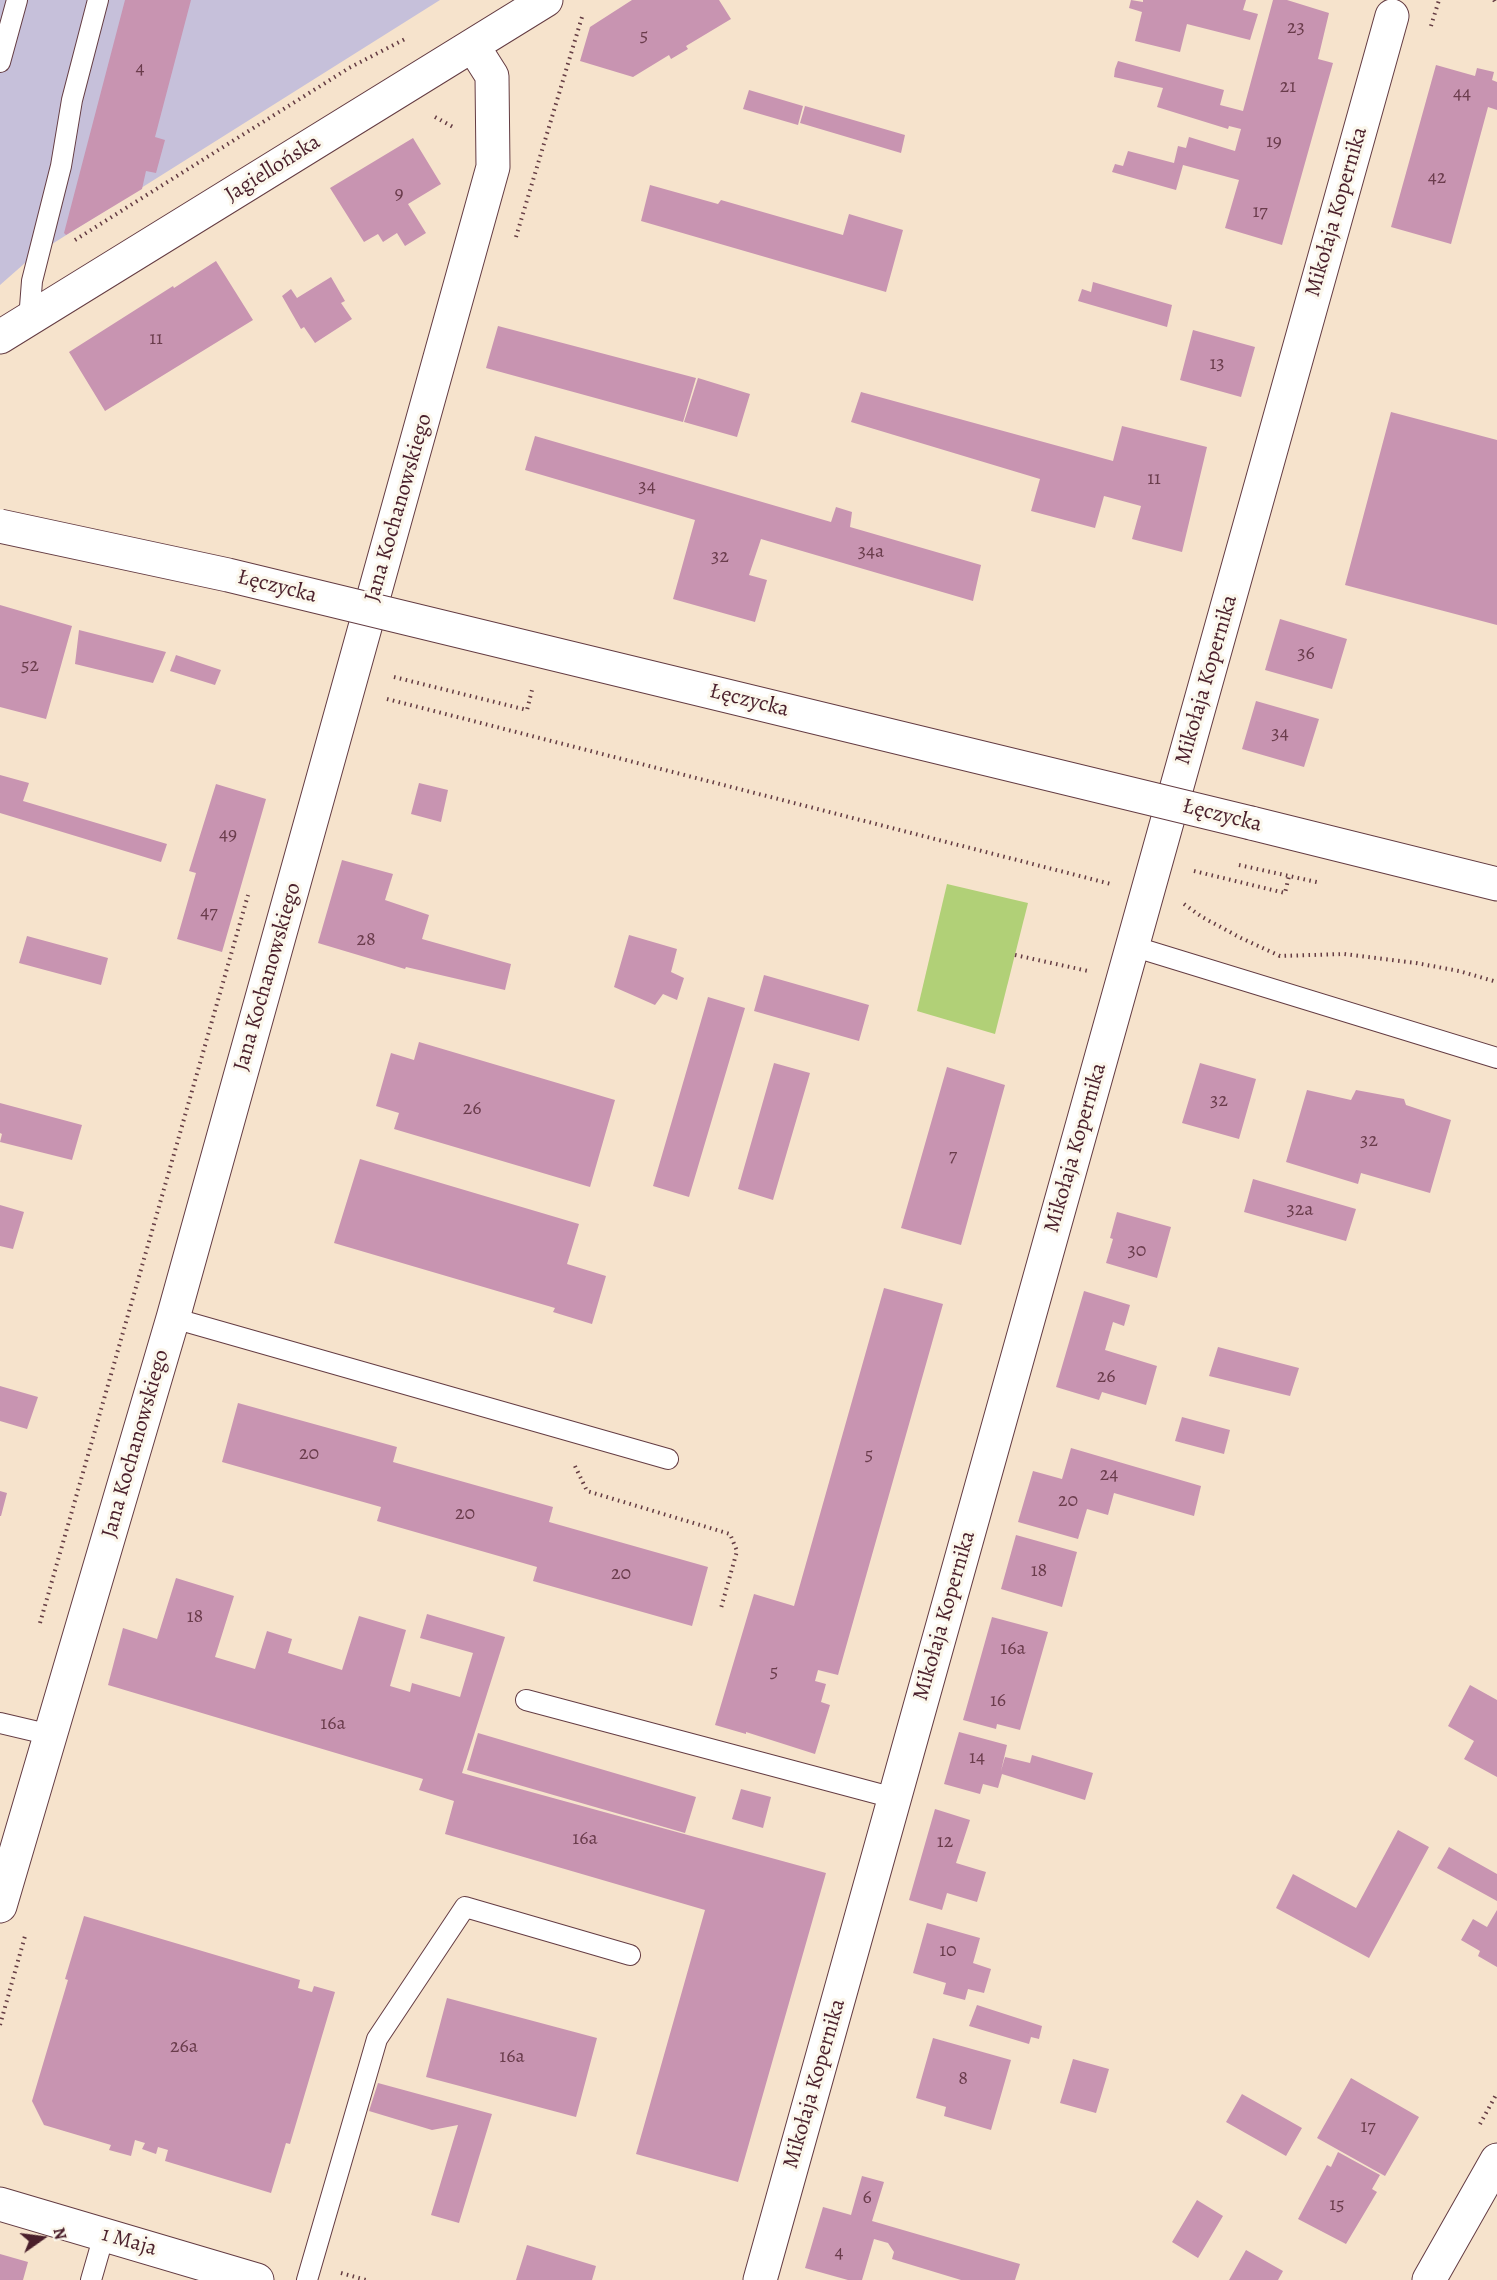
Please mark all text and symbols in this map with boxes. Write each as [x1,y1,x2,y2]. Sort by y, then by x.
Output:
house number: 23 [1287,16,1305,40]
house number: 5 [640,24,648,48]
house number: 4 [135,57,145,81]
house number: 21 [1280,75,1296,99]
house number: 44 [1453,82,1471,106]
street label: Mikołaja Kopernika [1300,124,1374,300]
street label: Jagiellońska [220,129,326,209]
house number: 19 [1266,130,1282,154]
house number: 42 [1428,166,1446,190]
house number: 9 [394,182,404,206]
house number: 17 [1252,200,1268,224]
house number: 11 [149,327,163,351]
house number: 13 [1209,352,1225,376]
street label: Jana Kochanowskiego [359,411,439,605]
house number: 11 [1147,467,1161,491]
house number: 34 [638,475,656,499]
house number: 34a [858,540,884,564]
house number: 32 [711,545,729,569]
street label: Łęczycka [235,564,319,610]
street label: Mikołaja Kopernika [1170,592,1244,768]
house number: 36 [1297,642,1315,666]
house number: 52 [21,654,39,678]
street label: Łęczycka [707,678,791,724]
house number: 34 [1271,722,1289,746]
street label: Łęczycka [1180,793,1264,839]
house number: 49 [219,823,237,847]
street label: Jana Kochanowskiego [228,880,308,1074]
house number: 47 [200,901,218,925]
house number: 28 [356,928,376,952]
street label: Mikołaja Kopernika [1039,1060,1113,1236]
house number: 32 [1210,1089,1228,1113]
house number: 26 [463,1097,481,1121]
house number: 32 [1360,1129,1378,1153]
house number: 7 [949,1144,957,1168]
house number: 32a [1286,1198,1314,1222]
house number: 30 [1128,1239,1146,1263]
street label: Jana Kochanowskiego [96,1347,176,1541]
house number: 26 [1097,1365,1115,1389]
house number: 20 [299,1442,319,1466]
house number: 5 [865,1443,873,1467]
house number: 24 [1100,1463,1118,1487]
house number: 20 [1058,1489,1078,1513]
house number: 20 [455,1502,475,1526]
street label: Mikołaja Kopernika [908,1528,982,1704]
house number: 18 [1031,1559,1047,1583]
house number: 20 [611,1562,631,1586]
house number: 18 [187,1605,203,1629]
house number: 16a [1000,1637,1026,1661]
house number: 5 [770,1660,778,1684]
house number: 16 [990,1689,1006,1713]
house number: 16a [320,1712,346,1736]
house number: 14 [969,1746,985,1770]
house number: 16a [572,1827,598,1851]
house number: 12 [937,1830,953,1854]
house number: 10 [939,1939,957,1963]
street label: Mikołaja Kopernika [778,1996,852,2172]
house number: 26a [170,2035,198,2059]
house number: 16a [499,2045,525,2069]
house number: 8 [958,2067,968,2091]
house number: 17 [1360,2115,1376,2139]
house number: 6 [862,2186,872,2210]
house number: 15 [1329,2193,1345,2217]
north arrow [12,2208,72,2268]
street label: 1 Maja [98,2222,160,2262]
text: N [47,2225,72,2242]
house number: 4 [834,2241,844,2265]

